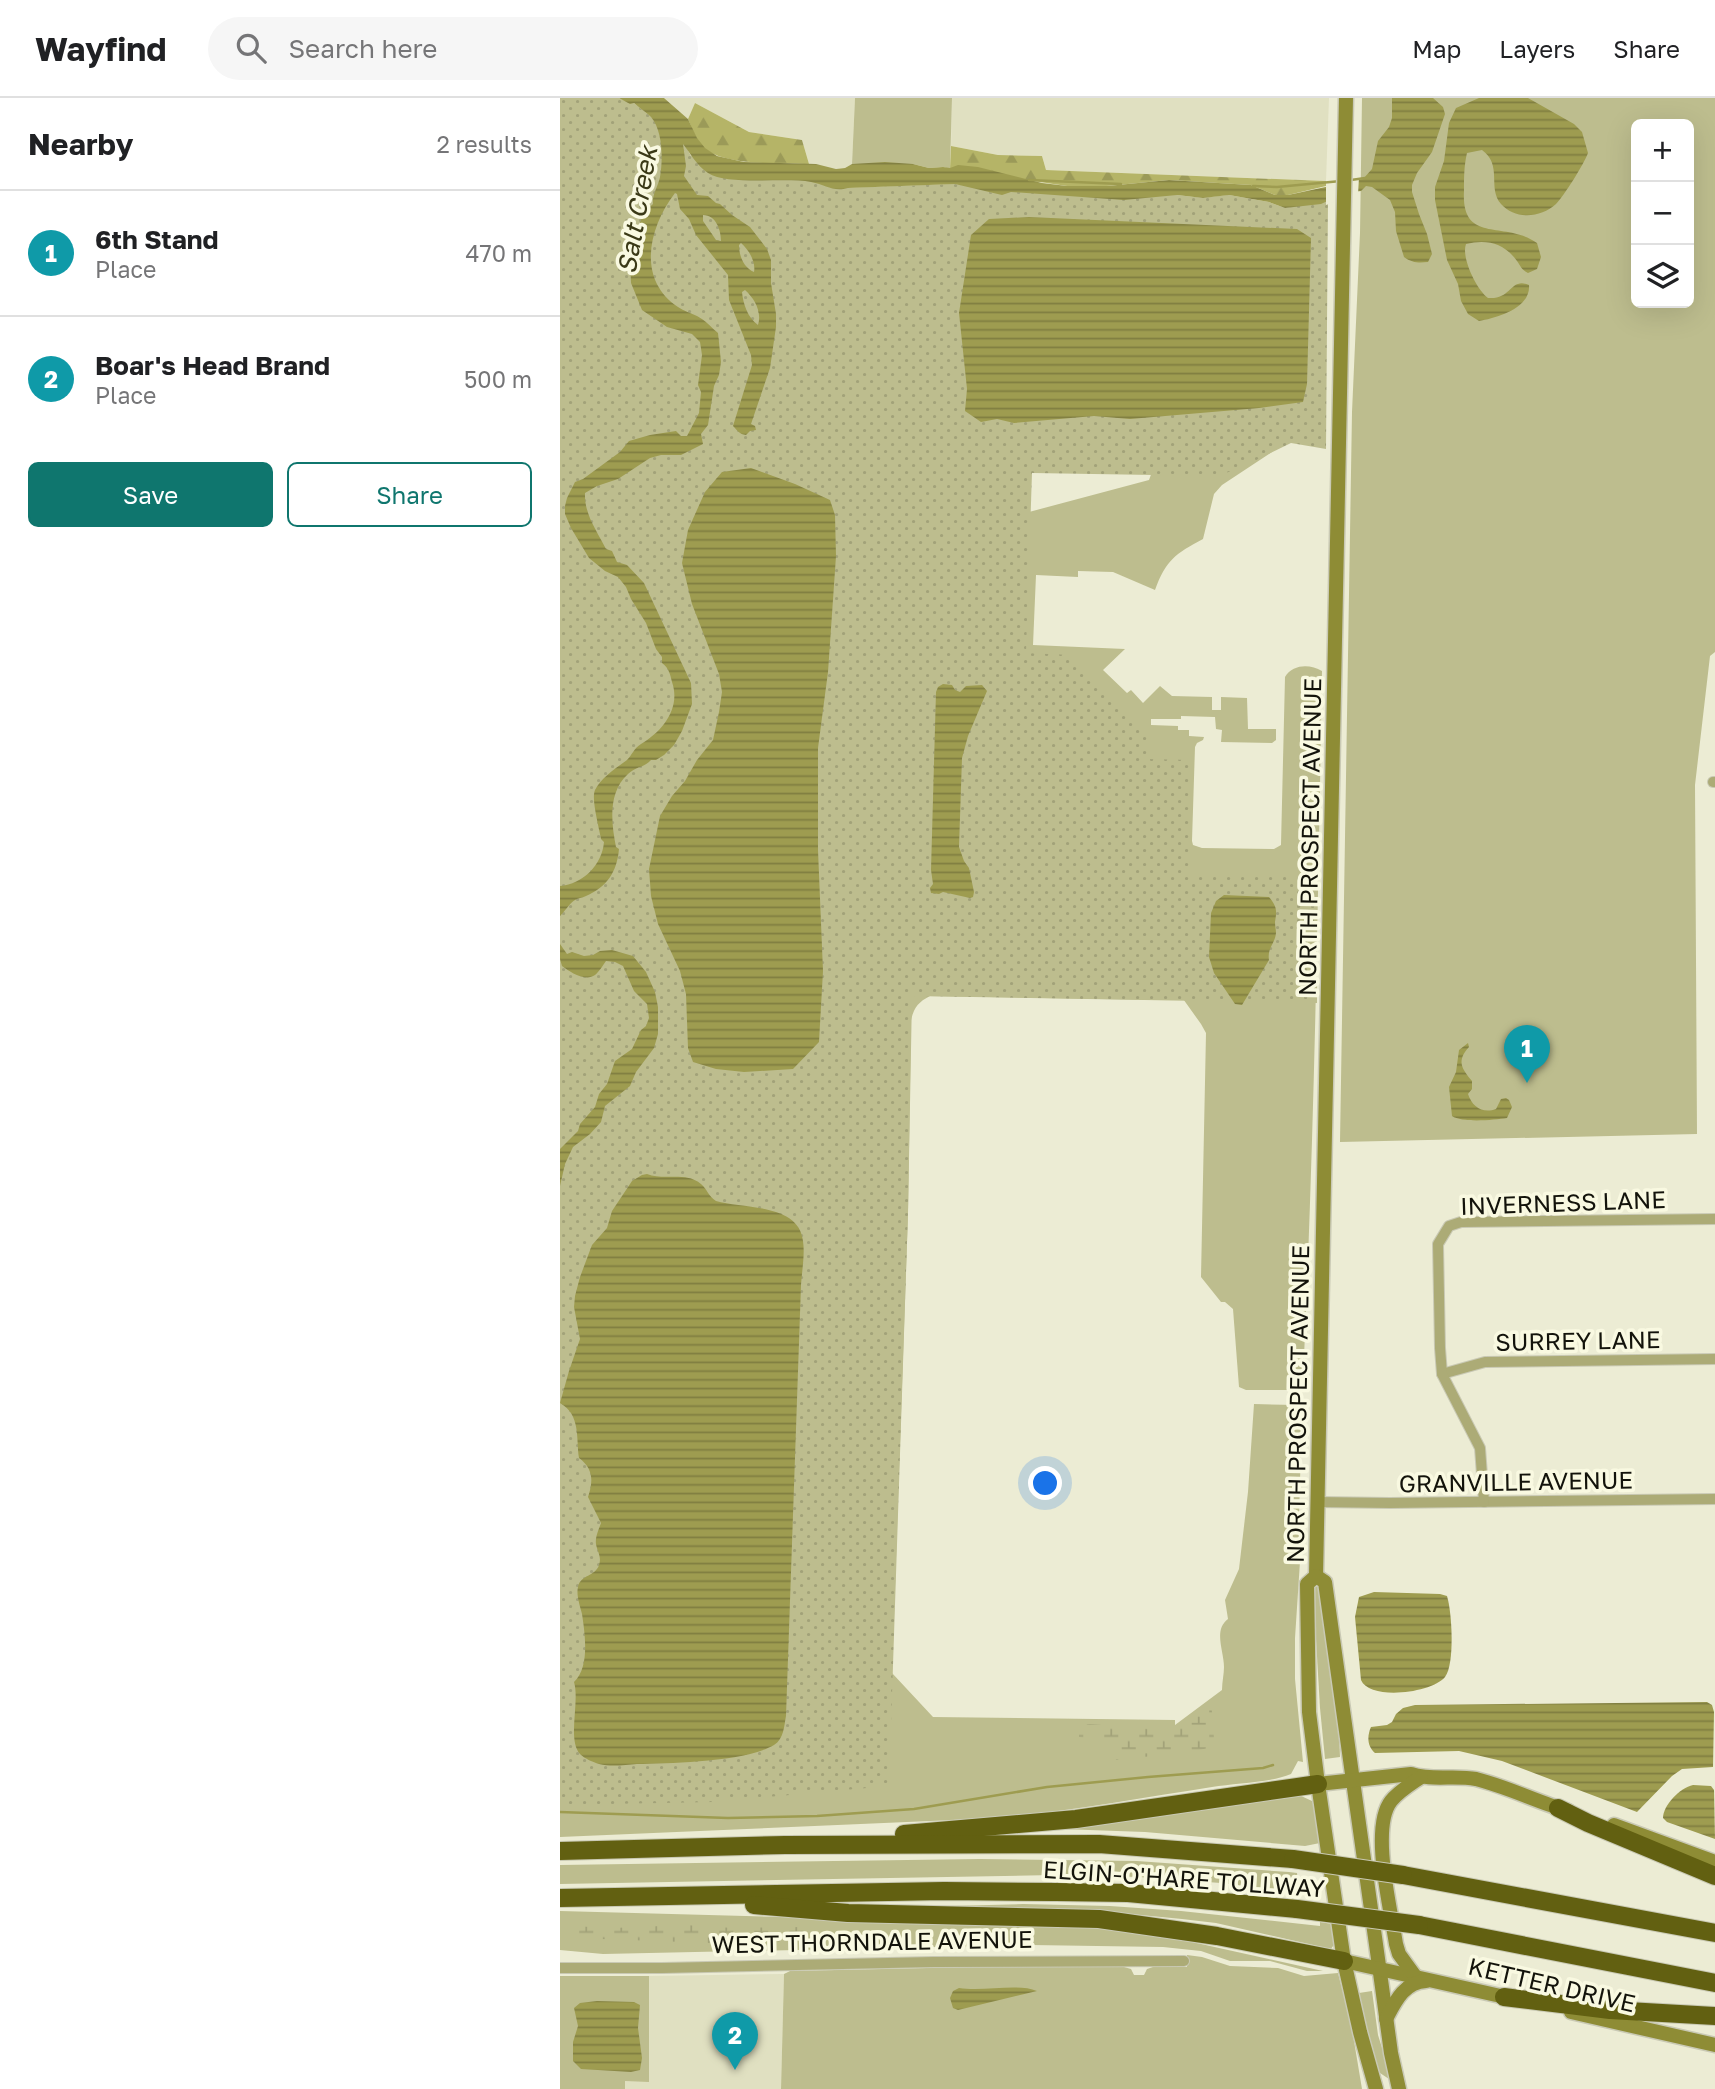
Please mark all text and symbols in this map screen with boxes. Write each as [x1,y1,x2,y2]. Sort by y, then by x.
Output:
search box [208,17,698,80]
text: Wayfind [35,29,166,68]
icon: search [232,29,270,67]
text: Search here [288,33,437,64]
text: Map [1412,34,1461,63]
text: Layers [1499,34,1575,63]
text: Share [1613,34,1680,63]
map controls [1631,119,1694,308]
button: + [1631,119,1694,182]
text: Nearby [28,126,133,162]
text: 2 results [436,130,532,158]
water label: Salt Creek [611,142,664,276]
button: − [1631,182,1694,245]
text: 6th Stand [95,224,219,255]
text: 1 [45,239,57,267]
text: 470 m [465,239,532,267]
button: layers [1631,245,1694,308]
text: Place [95,255,156,283]
text: Boar's Head Brand [95,350,330,381]
text: 2 [44,365,58,393]
text: 500 m [464,365,532,393]
text: Place [95,381,156,409]
button: Save [28,462,273,527]
button: Share [287,462,532,527]
street label: NORTH PROSPECT AVENUE [1292,678,1326,996]
pin: 1 [1504,1025,1550,1083]
street label: INVERNESS LANE [1460,1184,1666,1220]
street label: NORTH PROSPECT AVENUE [1280,1245,1314,1563]
street label: SURREY LANE [1495,1324,1661,1356]
street label: GRANVILLE AVENUE [1399,1464,1633,1498]
your location [1028,1466,1062,1500]
street label: ELGIN-O'HARE TOLLWAY [1042,1854,1326,1902]
street label: WEST THORNDALE AVENUE [711,1924,1033,1958]
street label: KETTER DRIVE [1466,1951,1638,2017]
pin: 2 [712,2012,758,2070]

